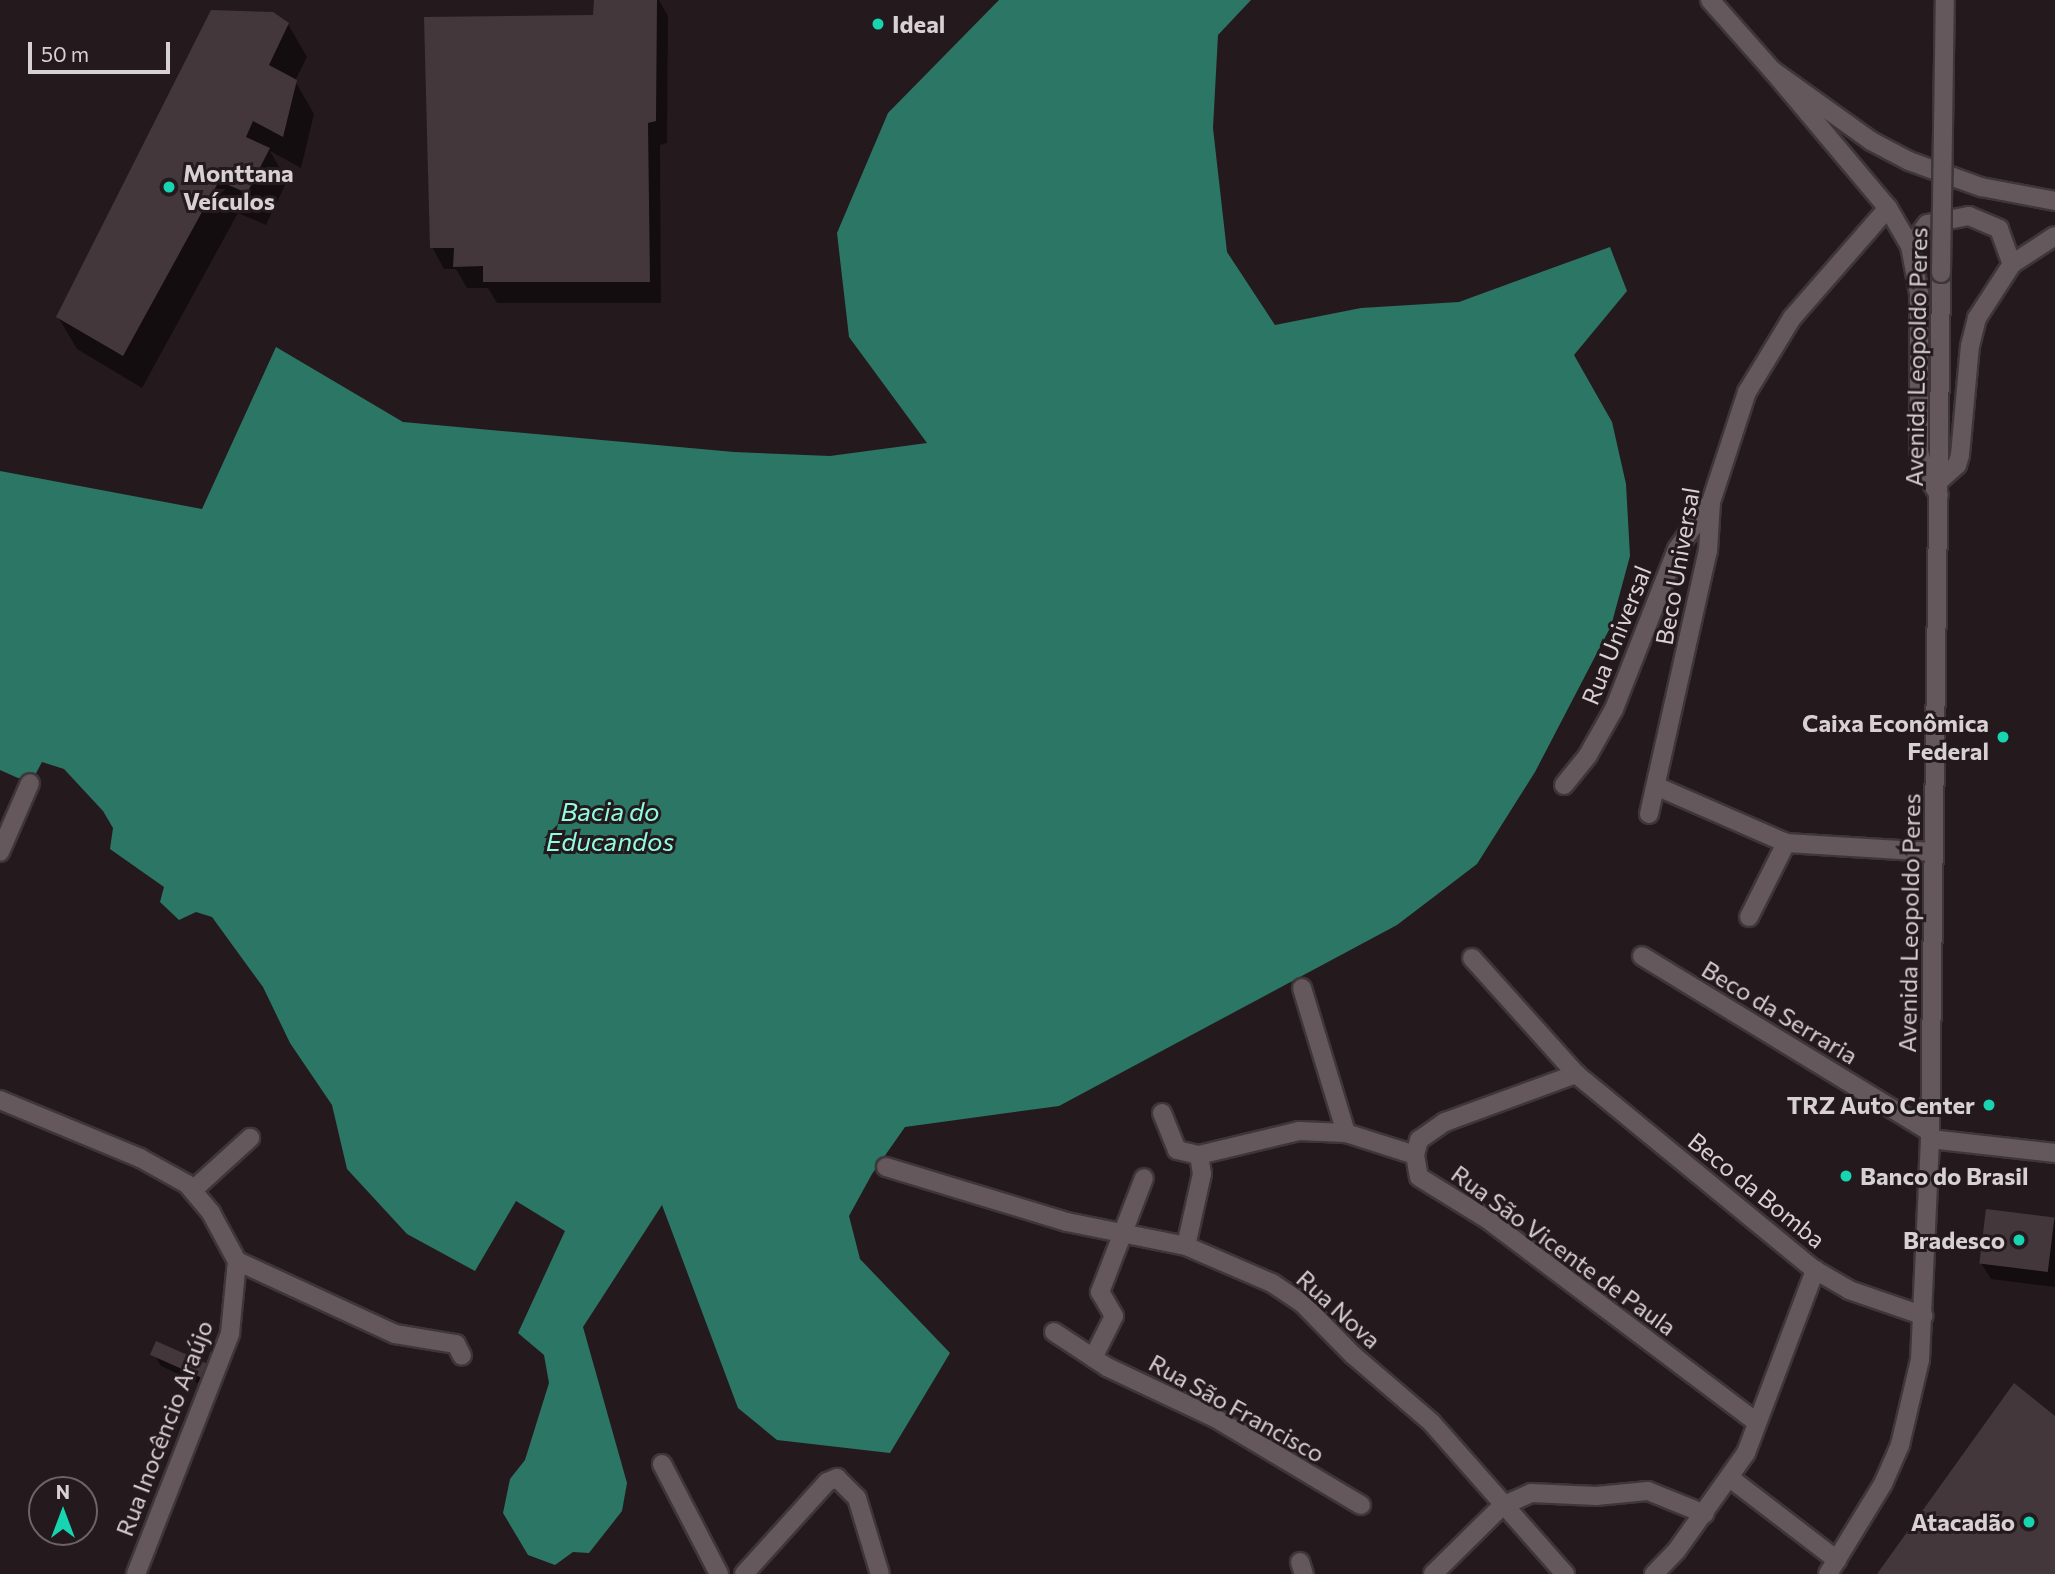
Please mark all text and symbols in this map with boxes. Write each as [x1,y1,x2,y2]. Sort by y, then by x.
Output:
place label: Ideal [892,10,945,38]
marker: Ideal [870,16,886,32]
scale bar [32,28,173,72]
text: 50 m [41,41,89,66]
place label: Monttana Veículos [183,159,294,215]
marker: Monttana Veículos [161,179,177,195]
street label: Avenida Leopoldo Peres [1899,227,1933,487]
street label: Beco Universal [1649,485,1705,647]
street label: Rua Universal [1575,561,1657,709]
place label: Caixa Econômica Federal [1802,709,1989,765]
marker: Caixa Econômica Federal [1995,729,2011,745]
street label: Avenida Leopoldo Peres [1892,793,1926,1053]
water label: Bacia do Educandos [546,795,674,856]
street label: Beco da Serraria [1697,954,1863,1070]
place label: TRZ Auto Center [1787,1091,1975,1119]
marker: TRZ Auto Center [1981,1097,1997,1113]
street label: Beco da Bomba [1683,1126,1831,1254]
street label: Rua São Vicente de Paula [1446,1159,1682,1341]
place label: Banco do Brasil [1860,1162,2029,1190]
marker: Banco do Brasil [1838,1168,1854,1184]
place label: Bradesco [1903,1226,2005,1254]
marker: Bradesco [2011,1232,2027,1248]
street label: Rua Nova [1291,1264,1387,1354]
street label: Rua Inocêncio Araújo [110,1316,218,1540]
street label: Rua São Francisco [1144,1348,1330,1468]
north arrow [28,1476,98,1546]
text: N [56,1480,70,1503]
place label: Atacadão [1911,1508,2015,1536]
marker: Atacadão [2021,1514,2037,1530]

